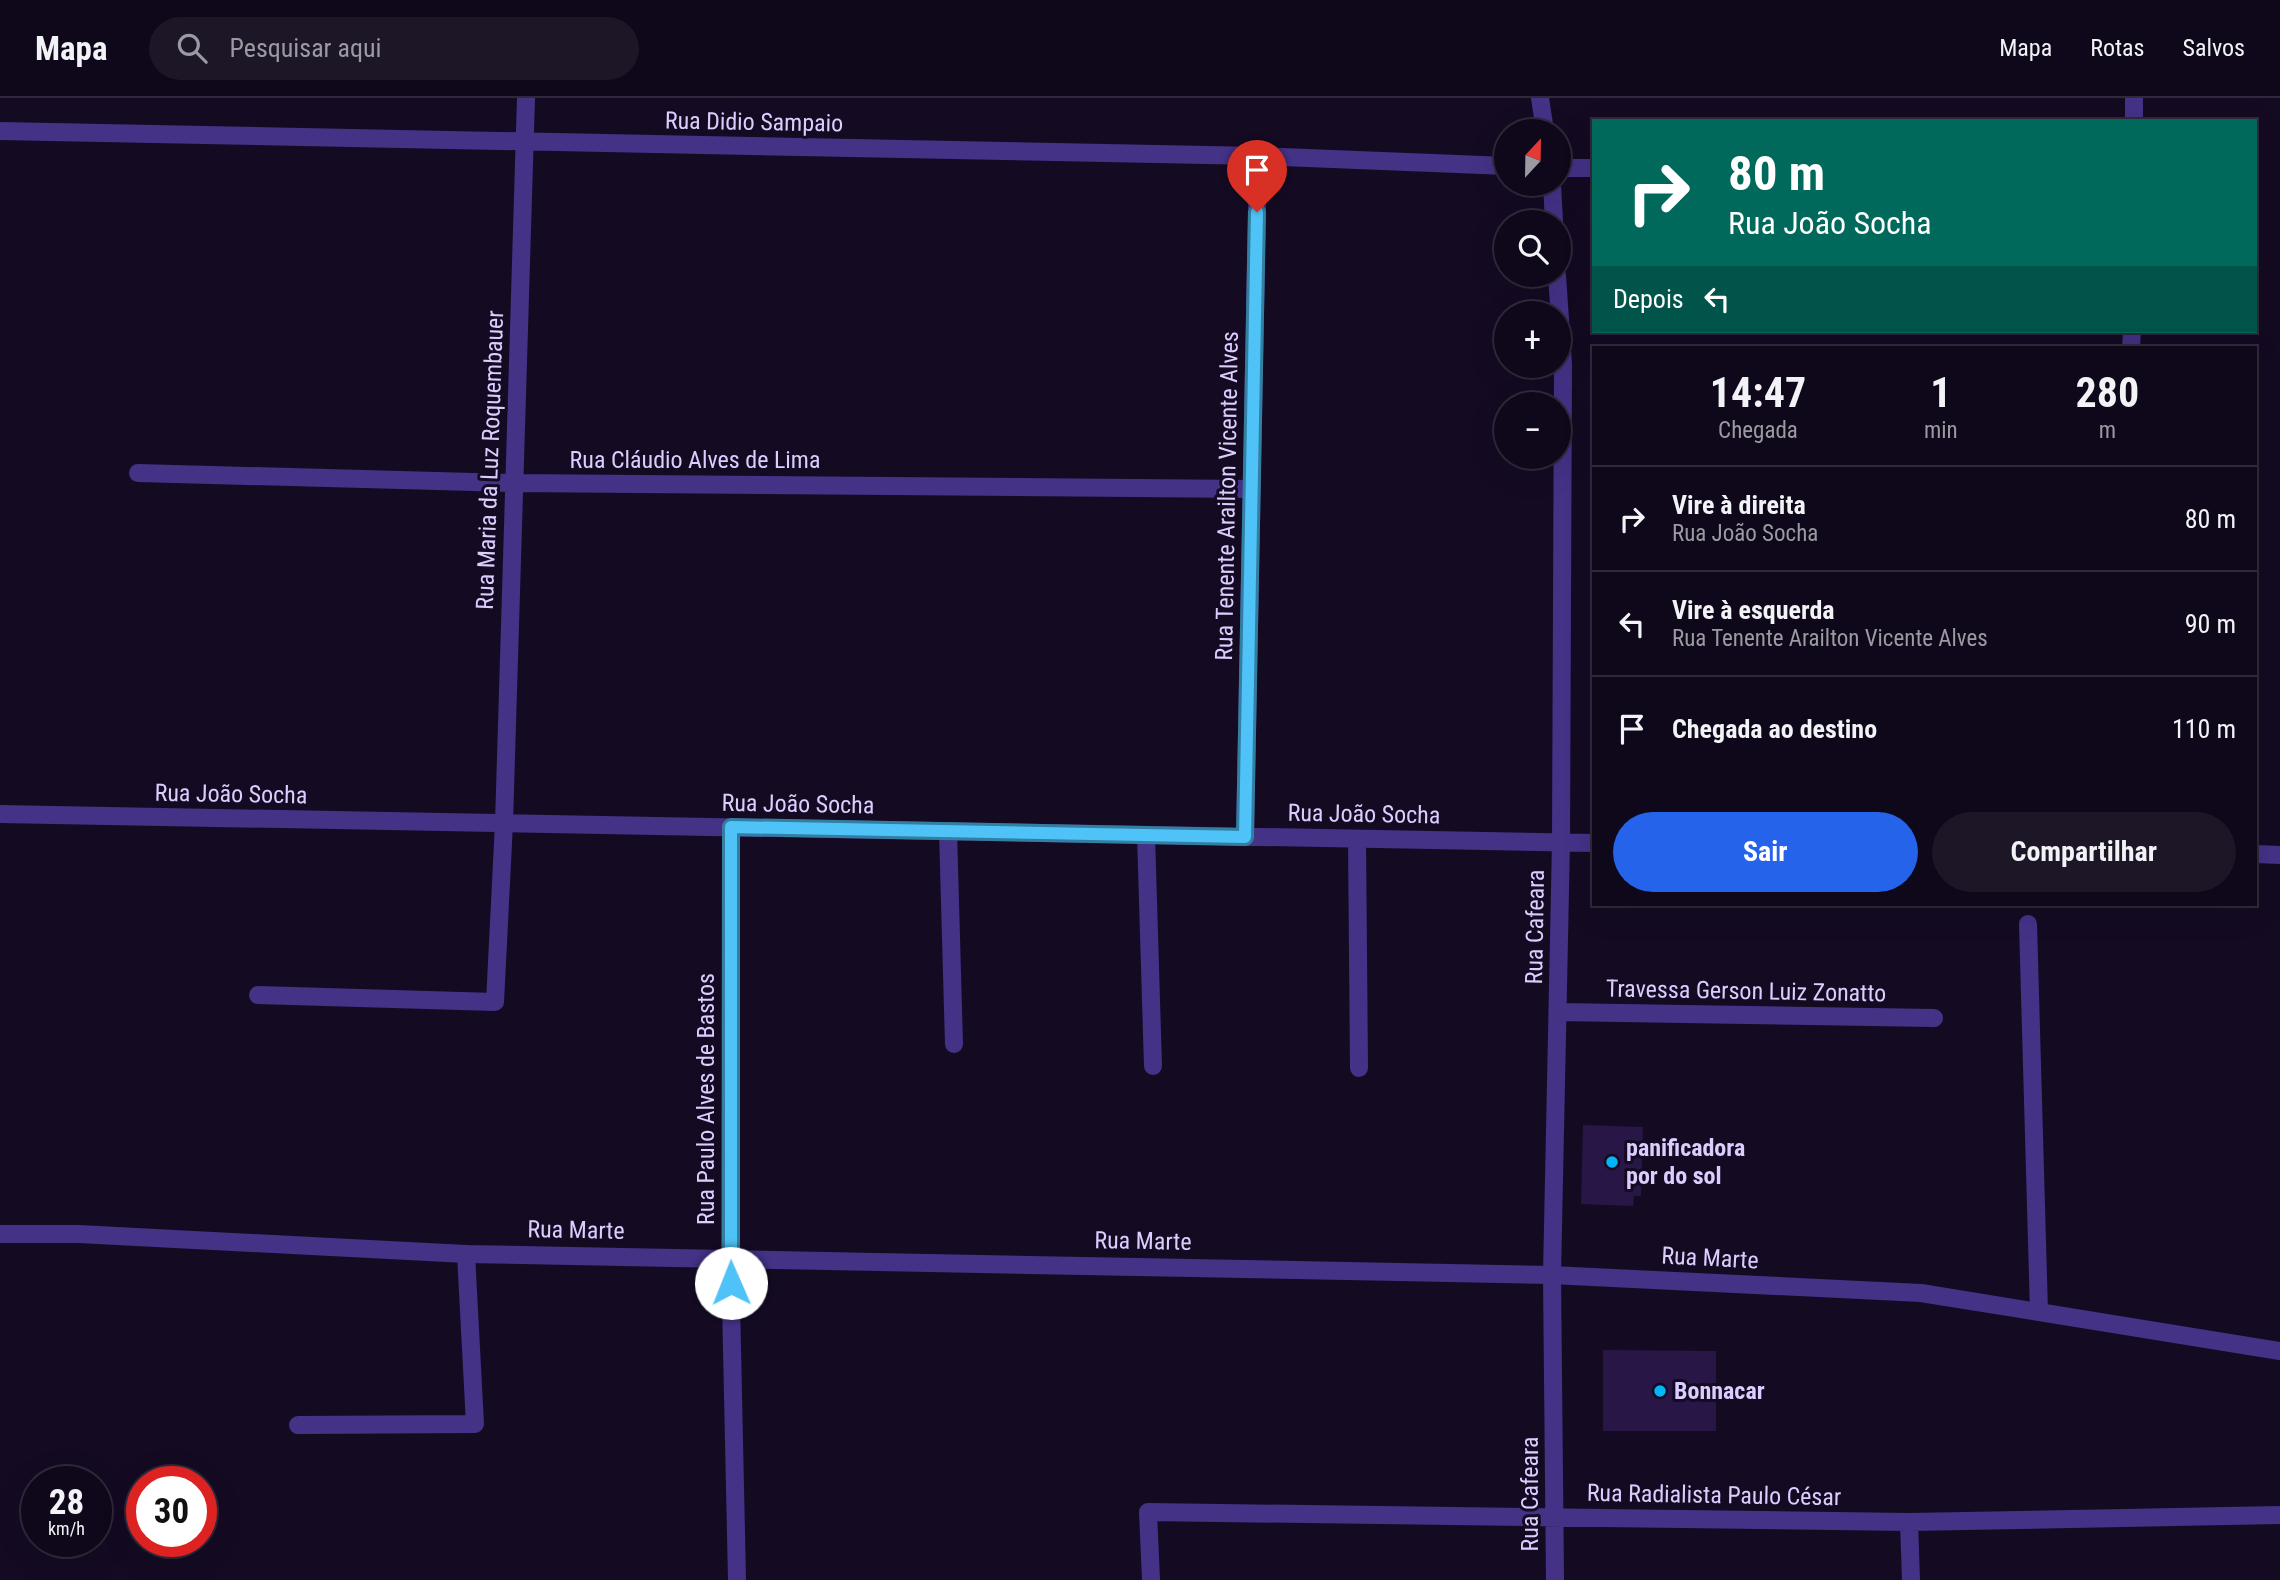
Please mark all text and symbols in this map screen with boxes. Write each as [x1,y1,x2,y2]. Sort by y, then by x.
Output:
search box [149,17,639,80]
text: Mapa [35,29,107,68]
icon: search [173,29,211,67]
text: Pesquisar aqui [229,33,382,63]
text: Mapa [1999,34,2052,62]
text: Rotas [2090,34,2144,62]
text: Salvos [2182,34,2245,62]
street label: Rua Didio Sampaio [665,106,843,138]
north arrow [1494,119,1572,196]
map controls [1494,119,1571,469]
pin [1227,140,1287,212]
text: 80 m [1728,145,1825,202]
icon: right [1613,147,1704,238]
icon: arrive [1238,151,1276,189]
text: Rua João Socha [1728,204,1932,242]
button: search [1494,210,1571,287]
icon: left [1698,280,1736,318]
text: Depois [1613,284,1684,314]
button: + [1494,301,1571,378]
street label: Rua Maria da Luz Roquembauer [471,310,509,610]
street label: Rua Tenente Arailton Vicente Alves [1210,331,1244,661]
text: 14:47 [1710,368,1806,417]
text: 1 [1930,368,1951,417]
text: 280 [2075,368,2139,417]
button: − [1494,392,1571,469]
text: Chegada [1718,417,1798,444]
text: min [1924,417,1958,444]
text: m [2099,417,2116,444]
street label: Rua Cláudio Alves de Lima [570,446,820,474]
text: Vire à direita [1672,490,1806,520]
icon: right [1613,500,1651,538]
text: 80 m [2185,504,2236,534]
text: Rua João Socha [1672,520,1818,547]
text: Vire à esquerda [1672,595,1835,625]
icon: left [1613,605,1651,643]
text: 90 m [2185,609,2236,639]
text: Rua Tenente Arailton Vicente Alves [1672,625,1988,652]
icon: arrive [1613,710,1651,748]
text: Chegada ao destino [1672,714,1877,744]
text: 110 m [2172,714,2236,744]
street label: Rua João Socha [154,779,308,809]
street label: Rua João Socha [721,789,875,819]
street label: Rua João Socha [1287,799,1441,829]
button: Sair [1613,812,1918,892]
button: Compartilhar [1932,812,2236,892]
street label: Rua Cafeara [1520,869,1550,985]
street label: Rua Paulo Alves de Bastos [692,973,720,1225]
street label: Travessa Gerson Luiz Zonatto [1606,975,1886,1007]
place label: panificadora por do sol [1626,1134,1745,1190]
marker: panificadora por do sol [1604,1154,1620,1170]
street label: Rua Marte [527,1215,625,1245]
street label: Rua Marte [1094,1226,1192,1256]
street label: Rua Marte [1661,1241,1759,1275]
position arrow [694,1246,768,1320]
place label: Bonnacar [1674,1377,1765,1405]
marker: Bonnacar [1652,1383,1668,1399]
street label: Rua Cafeara [1516,1437,1544,1551]
speed limit sign: 30 [126,1466,217,1557]
street label: Rua Radialista Paulo César [1587,1479,1841,1511]
text: 28 [49,1482,84,1523]
text: km/h [48,1518,85,1539]

